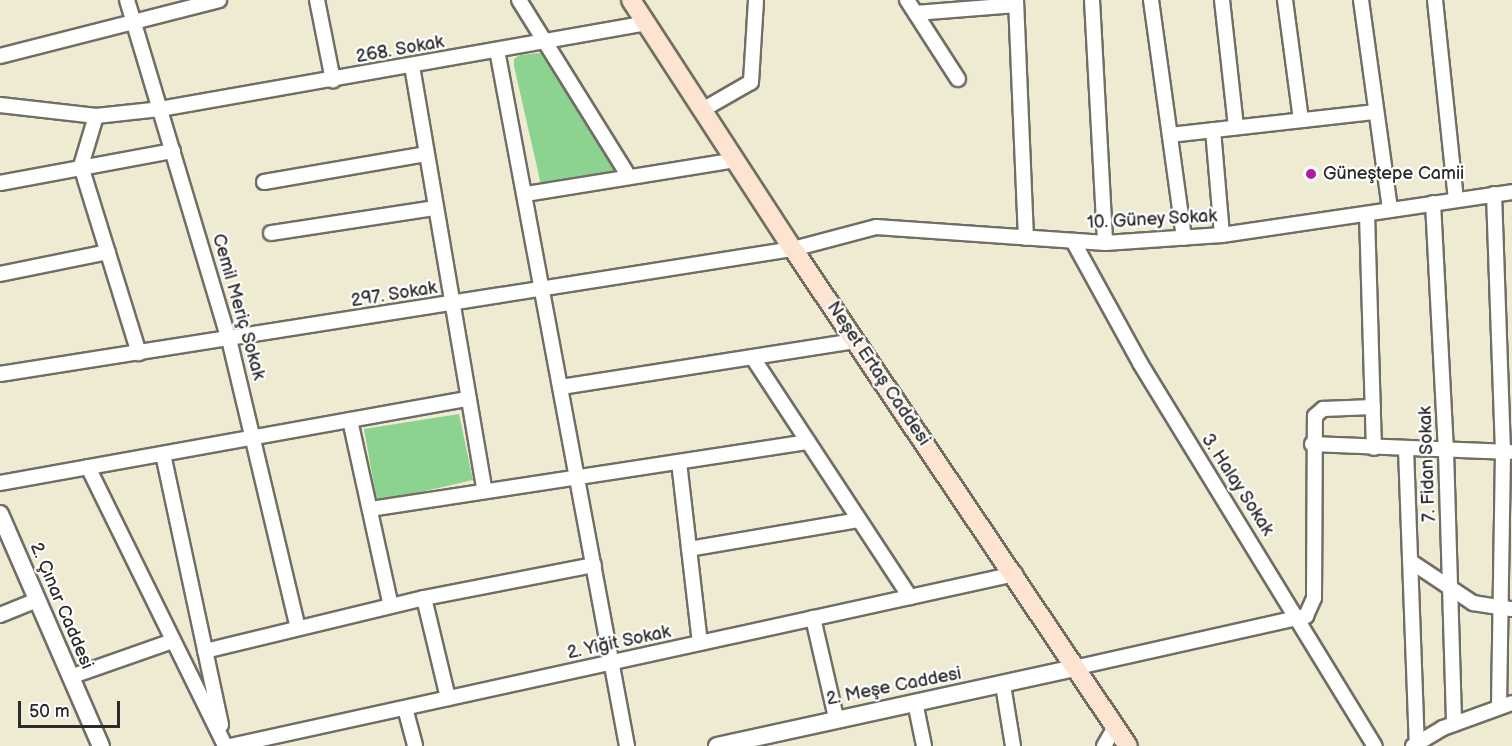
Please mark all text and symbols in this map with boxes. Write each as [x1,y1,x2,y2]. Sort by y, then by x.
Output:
street label: 268. Sokak [354,32,446,68]
place label: Güneştepe Camii [1323,163,1464,185]
marker: Güneştepe Camii [1304,167,1318,181]
street label: 10. Güney Sokak [1086,206,1218,234]
street label: Cemil Meriç Sokak [207,231,269,383]
street label: 297. Sokak [349,278,439,312]
street label: Neşet Ertaş Caddesi [822,298,934,450]
street label: 7. Fidan Sokak [1415,406,1441,522]
street label: 3. Halay Sokak [1196,429,1278,541]
street label: 2. Çınar Caddesi [25,540,97,672]
street label: 2. Yiğit Sokak [565,621,673,665]
street label: 2. Meşe Caddesi [825,663,963,711]
scale bar [21,689,123,727]
text: 50 m [29,701,70,722]

